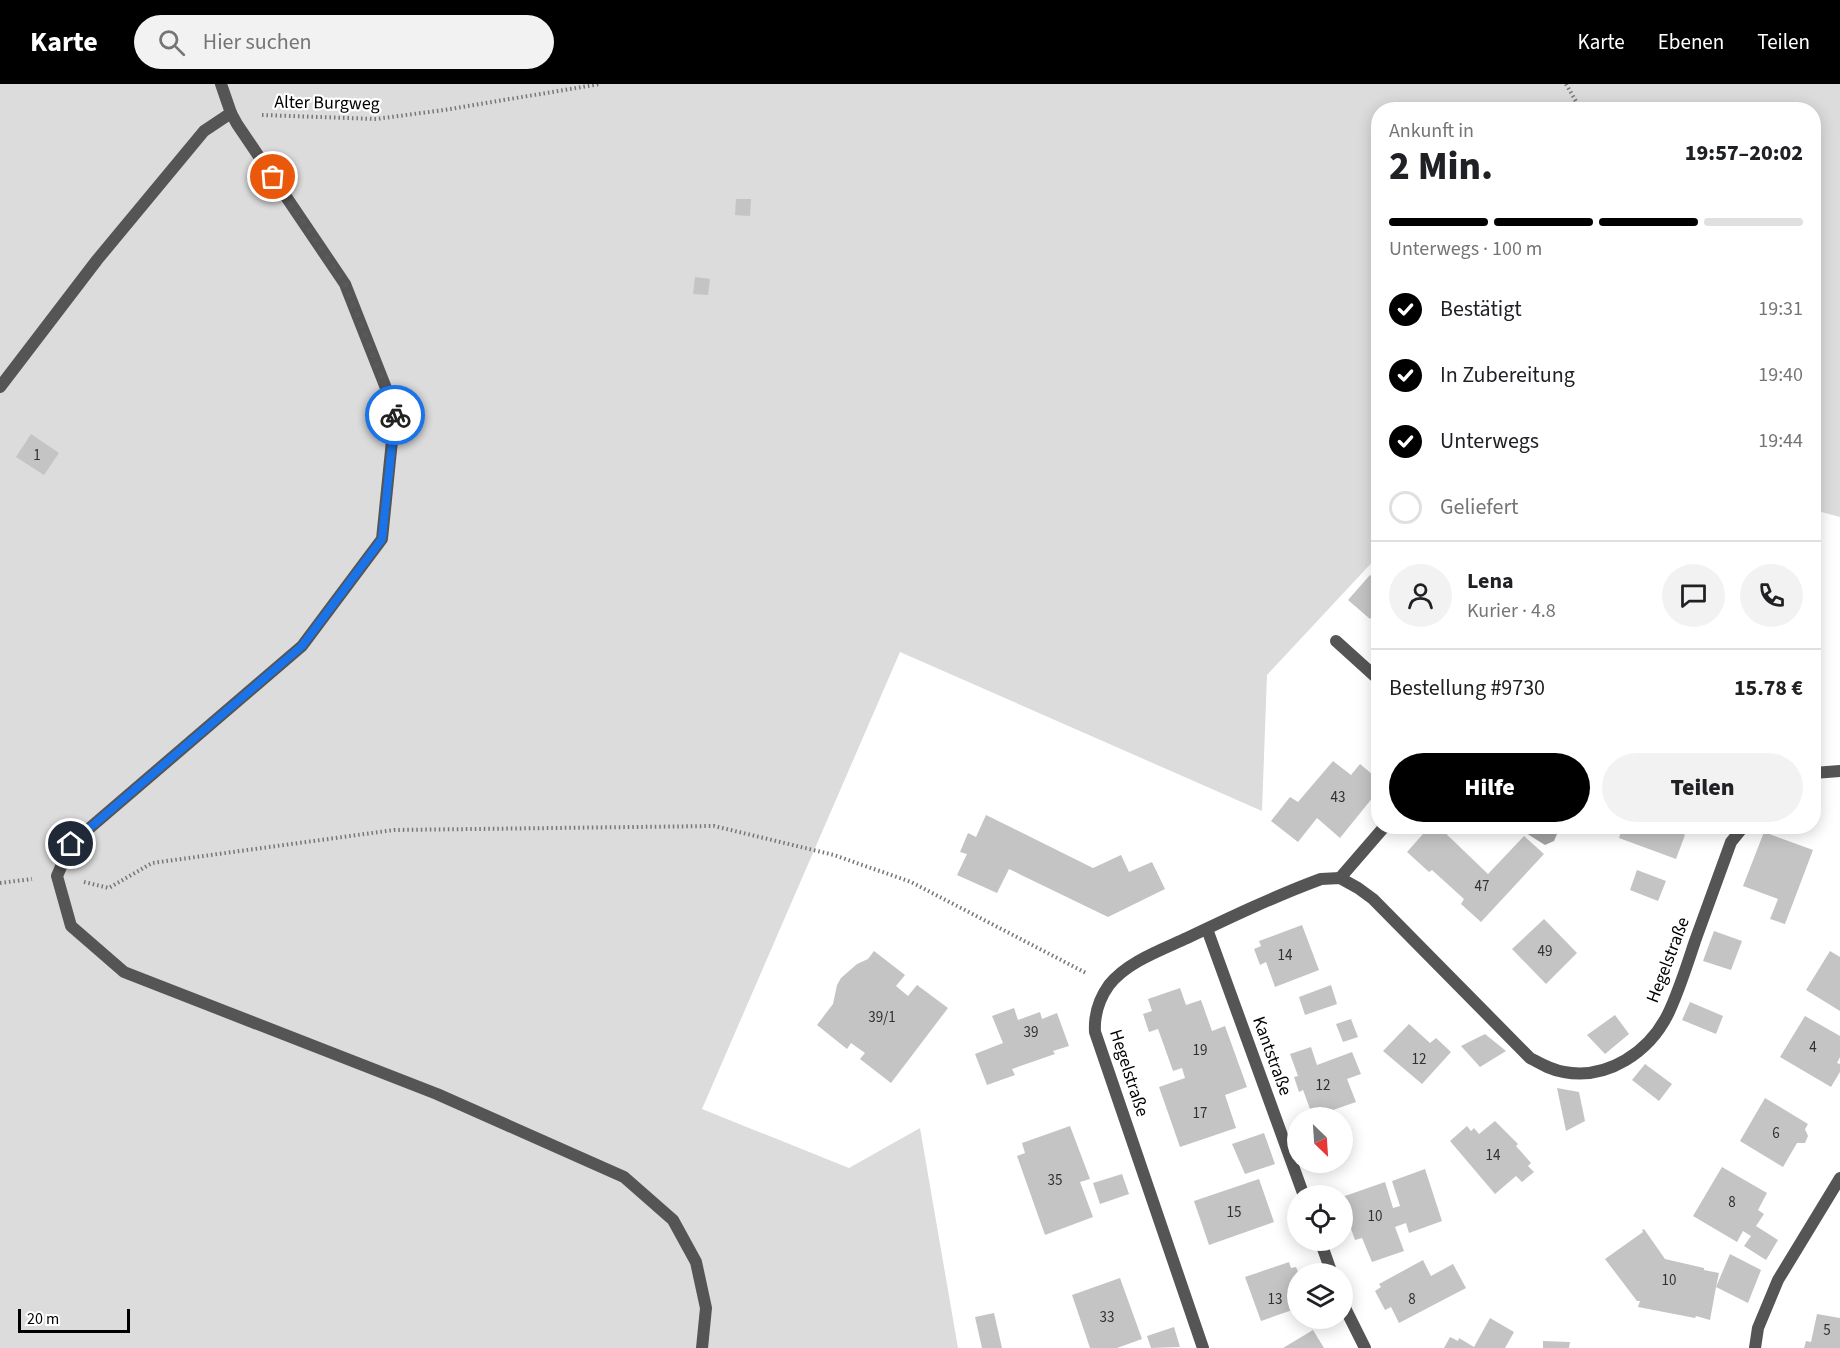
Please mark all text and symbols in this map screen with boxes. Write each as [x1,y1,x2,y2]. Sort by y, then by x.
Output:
search box [134,15,554,69]
text: Karte [30,22,98,62]
icon: search [155,26,188,59]
text: Hier suchen [203,26,312,58]
text: Karte [1578,27,1625,57]
text: Ebenen [1658,27,1724,57]
text: Teilen [1757,27,1810,57]
street label: Alter Burgweg [274,90,380,116]
text: Ankunft in [1389,117,1474,145]
text: 19:57–20:02 [1685,137,1803,169]
text: 2 Min. [1389,139,1493,195]
pin [247,151,298,202]
icon: bag [256,160,289,193]
text: Unterwegs · 100 m [1389,235,1542,263]
icon: check [1389,293,1422,326]
text: Bestätigt [1440,293,1522,325]
text: 19:31 [1758,295,1803,323]
icon: check [1389,359,1422,392]
text: In Zubereitung [1440,359,1575,391]
text: 19:40 [1758,361,1803,389]
courier [365,385,425,445]
icon: bike [379,399,412,432]
icon: check [1389,425,1422,458]
text: Unterwegs [1440,425,1539,457]
text: 19:44 [1758,427,1803,455]
house number: 1 [33,445,41,466]
text: Geliefert [1440,491,1519,523]
button: person [1389,564,1452,627]
button: chat [1662,564,1725,627]
button: phone [1740,564,1803,627]
text: Lena [1467,565,1514,597]
text: Kurier · 4.8 [1467,597,1556,625]
text: Bestellung #9730 [1389,672,1545,704]
text: 15.78 € [1734,672,1803,704]
button: Hilfe [1389,753,1590,822]
button: Teilen [1602,753,1803,822]
house number: 43 [1331,787,1345,808]
pin [45,818,96,869]
icon: home [54,827,87,860]
house number: 47 [1475,876,1489,897]
street label: Hegelstraße [1640,913,1696,1007]
house number: 49 [1538,941,1552,962]
house number: 14 [1278,945,1293,966]
house number: 39/1 [868,1007,896,1028]
street label: Kantstraße [1246,1013,1298,1099]
house number: 39 [1024,1022,1038,1043]
street label: Hegelstraße [1103,1026,1155,1120]
house number: 4 [1809,1037,1817,1058]
house number: 19 [1193,1040,1207,1061]
house number: 12 [1412,1049,1426,1070]
house number: 12 [1316,1075,1330,1096]
house number: 17 [1193,1103,1207,1124]
north arrow [1287,1107,1353,1173]
map controls [1287,1107,1353,1329]
house number: 6 [1772,1123,1780,1144]
house number: 14 [1486,1145,1501,1166]
house number: 35 [1048,1170,1062,1191]
button: locate [1287,1185,1353,1251]
house number: 8 [1728,1192,1736,1213]
house number: 15 [1227,1202,1241,1223]
house number: 10 [1368,1206,1382,1227]
button: layers [1287,1263,1353,1329]
house number: 10 [1662,1270,1676,1291]
house number: 13 [1268,1289,1282,1310]
house number: 8 [1408,1289,1416,1310]
scale bar [18,1306,130,1334]
house number: 33 [1100,1307,1114,1328]
text: 20 m [27,1308,59,1330]
house number: 5 [1823,1320,1831,1341]

